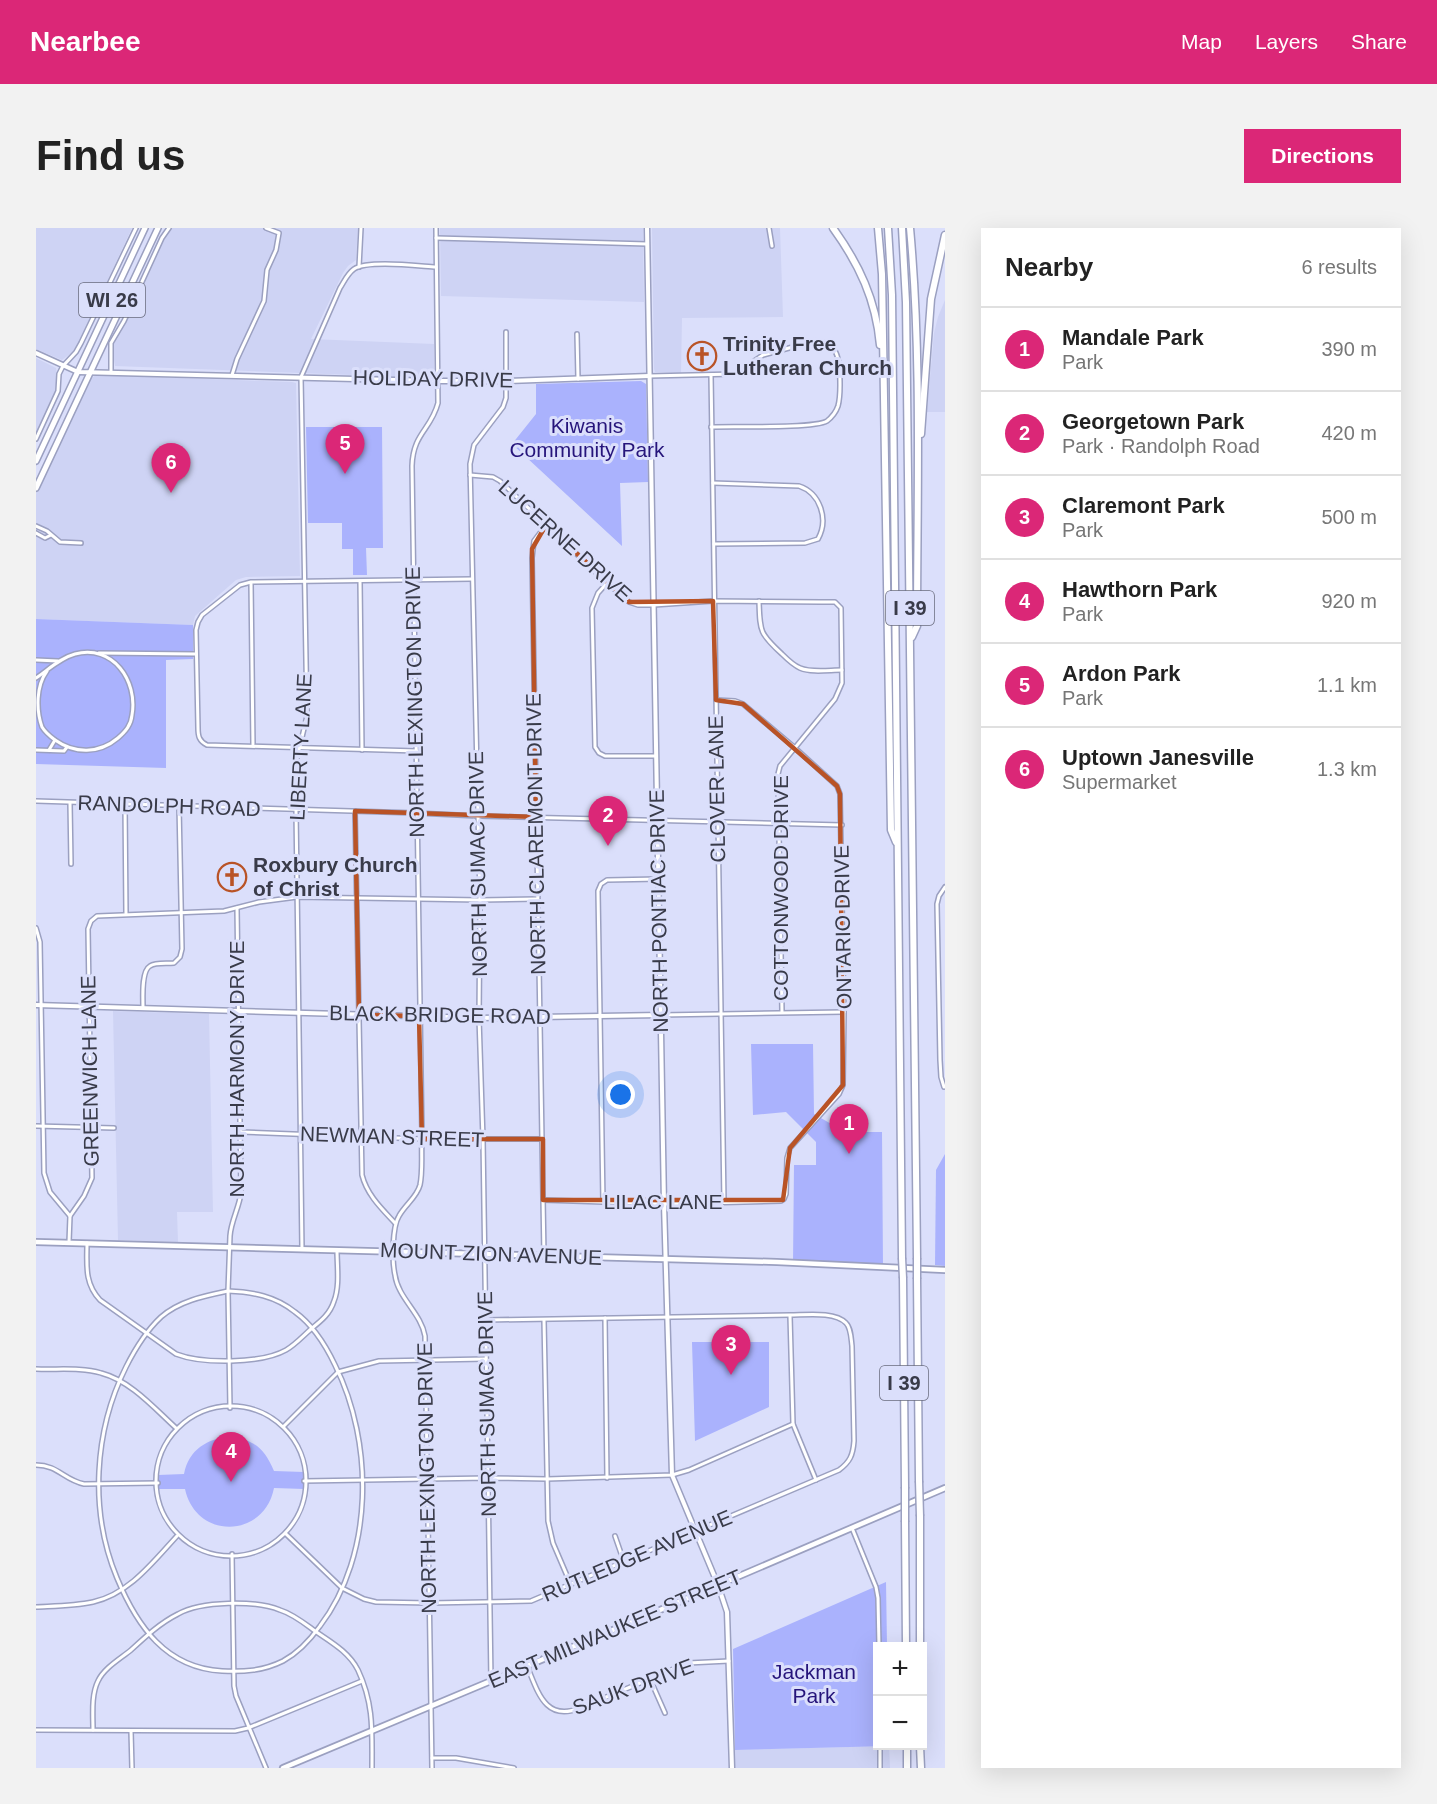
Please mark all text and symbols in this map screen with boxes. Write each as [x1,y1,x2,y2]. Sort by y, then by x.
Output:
text: Nearbee [30,26,141,57]
text: Map [1181,30,1222,53]
text: Layers [1255,30,1318,53]
text: Share [1351,30,1407,53]
button: Directions [1244,129,1401,183]
text: Find us [36,132,185,179]
text: Nearby [1005,252,1093,282]
text: 6 results [1301,256,1377,278]
road number: WI 26 [79,283,145,317]
text: Mandale Park [1062,325,1204,350]
place label: Trinity Free Lutheran Church [723,332,892,379]
text: 1 [1019,338,1030,360]
text: 390 m [1321,338,1377,360]
church icon: Trinity Free Lutheran Church [686,340,718,372]
text: Park [1062,351,1103,373]
street label: HOLIDAY DRIVE [353,366,513,391]
text: Georgetown Park [1062,409,1244,434]
park label: Kiwanis Community Park [509,414,665,461]
text: 2 [1019,422,1030,444]
text: 420 m [1321,422,1377,444]
pin: 5 [326,424,364,474]
text: Park · Randolph Road [1062,435,1260,457]
pin: 6 [152,444,190,493]
street label: LUCERNE DRIVE [494,475,636,606]
text: Claremont Park [1062,493,1225,518]
text: 3 [1019,506,1030,528]
text: 500 m [1321,506,1377,528]
text: Park [1062,519,1103,541]
street label: NORTH LEXINGTON DRIVE [401,566,428,838]
text: Hawthorn Park [1062,577,1217,602]
text: 4 [1019,590,1030,612]
text: 920 m [1321,590,1377,612]
road number: I 39 [886,591,934,625]
text: Park [1062,603,1103,625]
text: Ardon Park [1062,661,1181,686]
street label: LIBERTY LANE [285,673,316,821]
text: 5 [1019,674,1030,696]
text: 1.1 km [1317,674,1377,696]
text: Park [1062,687,1103,709]
street label: NORTH CLAREMONT DRIVE [522,693,549,975]
street label: CLOVER LANE [704,715,729,863]
text: Uptown Janesville [1062,745,1254,770]
street label: NORTH SUMAC DRIVE [464,751,491,977]
text: 6 [1019,758,1030,780]
text: 1.3 km [1317,758,1377,780]
text: Supermarket [1062,771,1177,793]
street label: COTTONWOOD DRIVE [769,775,792,1001]
street label: NORTH PONTIAC DRIVE [645,789,672,1033]
street label: RANDOLPH ROAD [77,791,261,820]
pin: 2 [588,796,628,846]
street label: ONTARIO DRIVE [830,845,855,1009]
place label: Roxbury Church of Christ [253,853,418,900]
church icon: Roxbury Church of Christ [216,861,248,893]
street label: NORTH HARMONY DRIVE [225,940,248,1198]
street label: GREENWICH LANE [76,975,103,1167]
street label: BLACK BRIDGE ROAD [329,1001,551,1028]
your location [606,1080,635,1109]
pin: 1 [830,1104,868,1154]
street label: NEWMAN STREET [300,1122,485,1151]
street label: LILAC LANE [603,1190,723,1213]
street label: MOUNT ZION AVENUE [380,1238,602,1269]
street label: NORTH SUMAC DRIVE [473,1291,500,1517]
pin: 3 [712,1326,750,1375]
street label: NORTH LEXINGTON DRIVE [413,1342,440,1614]
road number: I 39 [880,1366,928,1400]
pin: 4 [212,1432,250,1482]
street label: RUTLEDGE AVENUE [538,1505,735,1606]
street label: EAST MILWAUKEE STREET [485,1565,745,1692]
map controls [873,1642,927,1750]
button: + [873,1642,927,1696]
street label: SAUK DRIVE [569,1654,697,1719]
park label: Jackman Park [772,1660,856,1707]
button: − [873,1696,927,1750]

